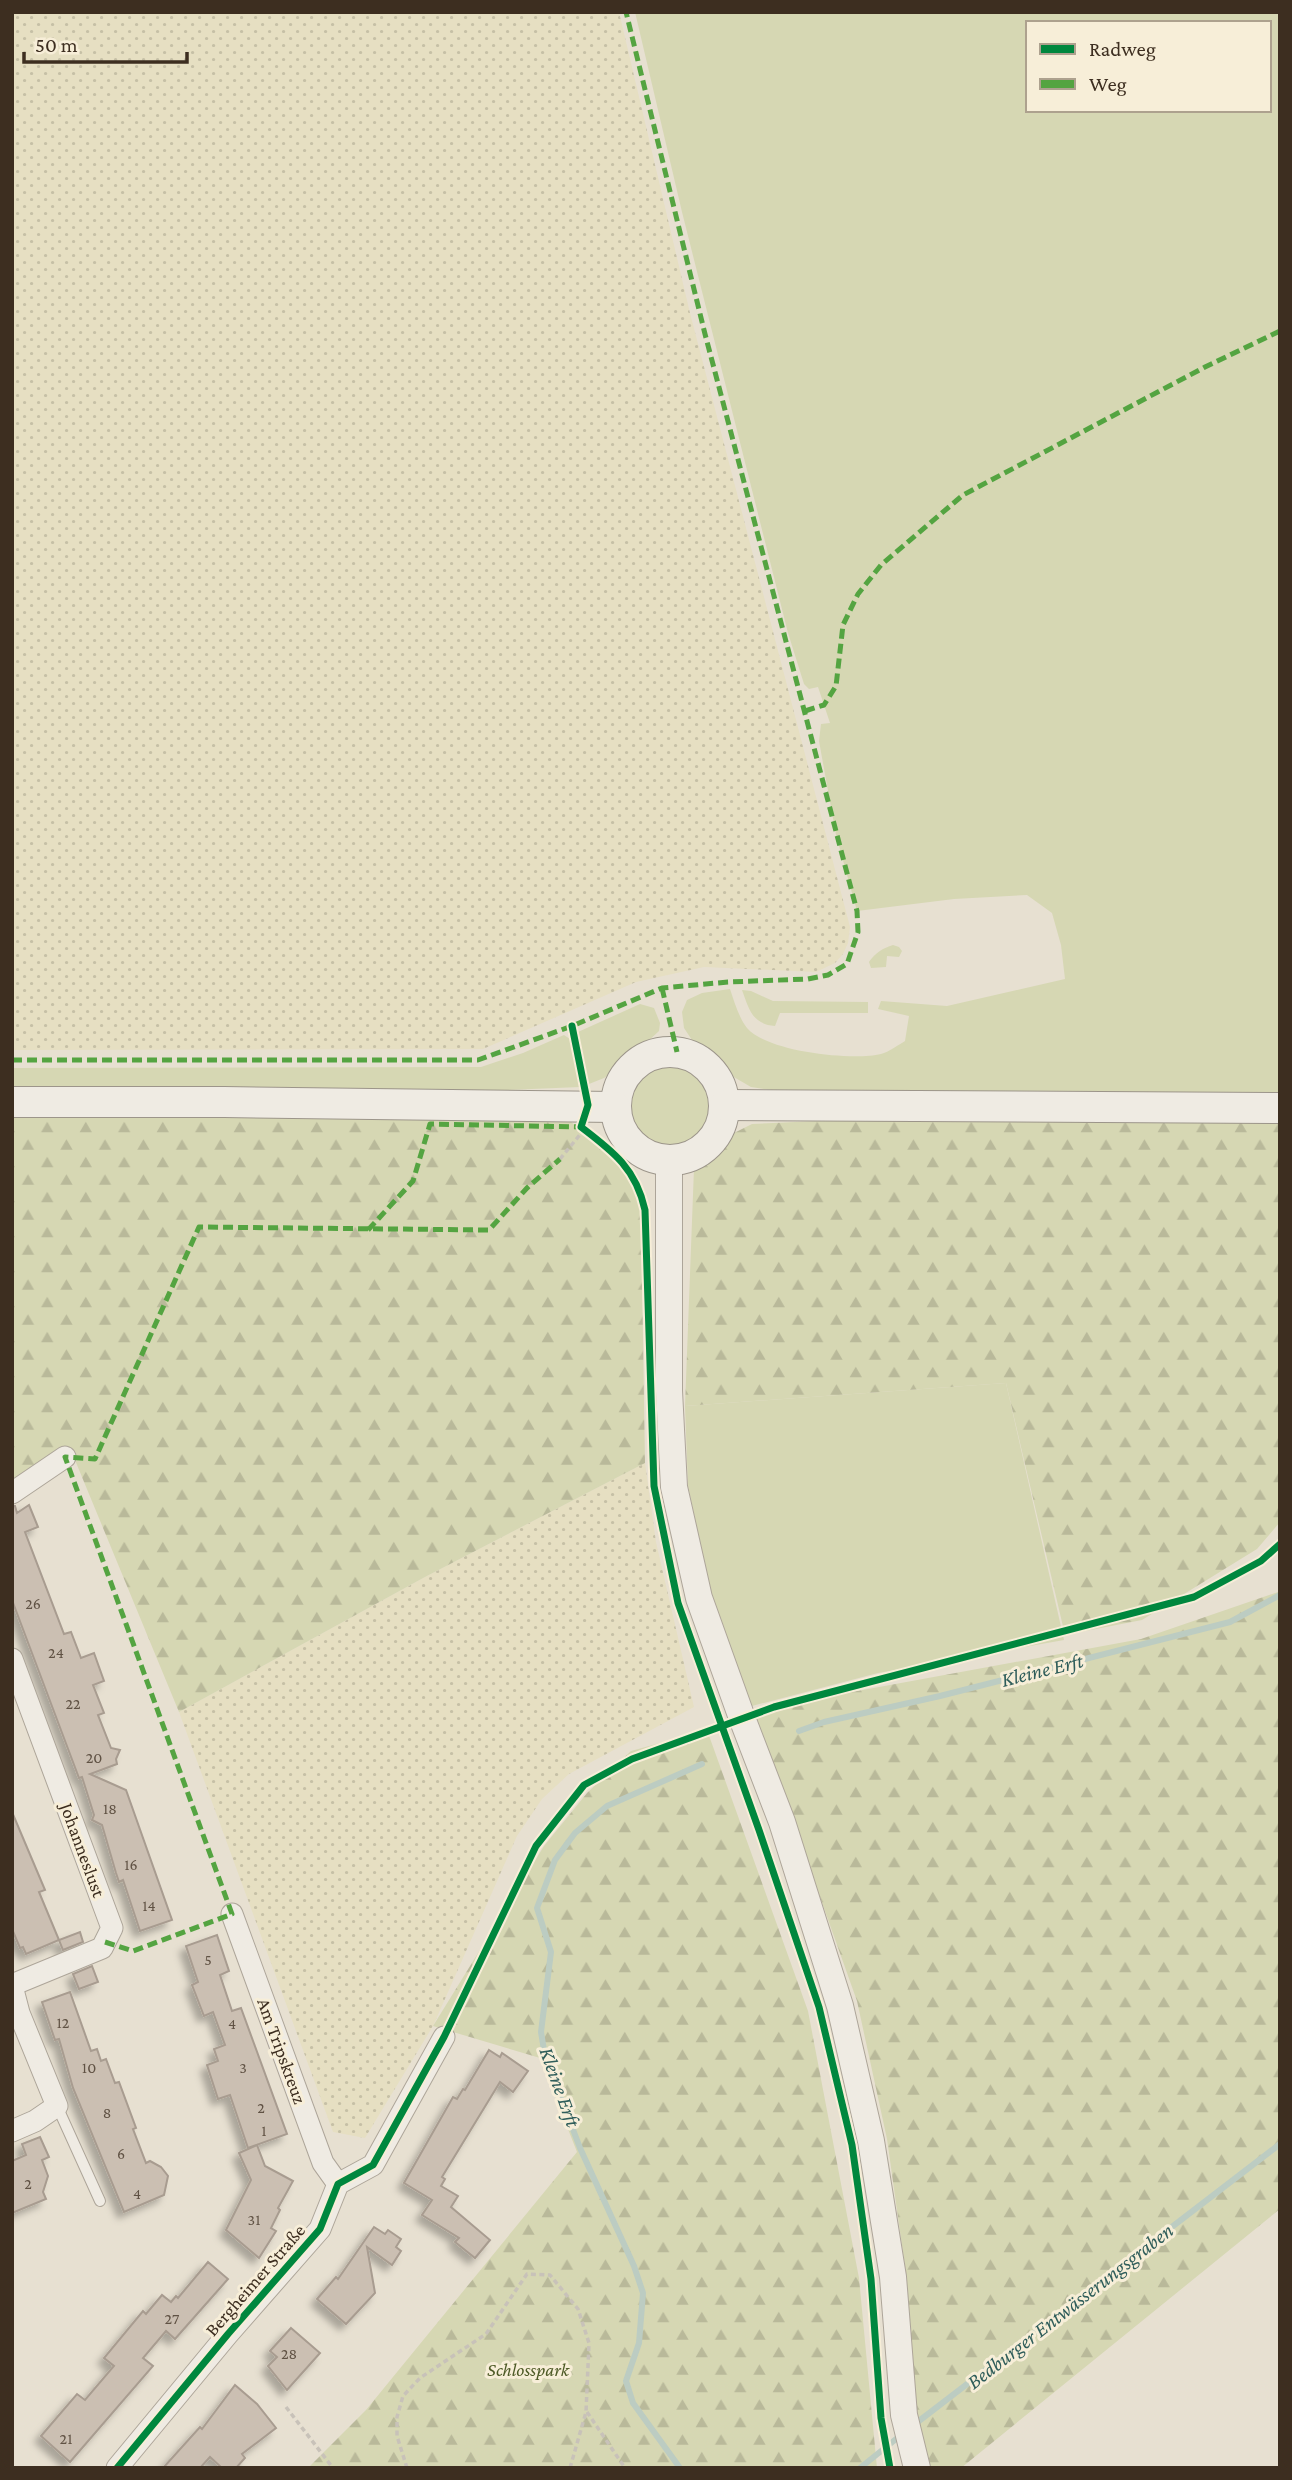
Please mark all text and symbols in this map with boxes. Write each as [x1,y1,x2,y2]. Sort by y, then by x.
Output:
scale bar [24,21,187,65]
legend [1026,21,1271,112]
text: 50 m [35,33,78,57]
text: Radweg [1089,37,1156,61]
text: Weg [1089,72,1127,96]
house number: 26 [25,1595,41,1612]
house number: 24 [48,1644,64,1661]
water label: Kleine Erft [999,1648,1086,1692]
house number: 22 [65,1695,81,1712]
house number: 20 [86,1749,102,1766]
street label: Johanneslust [56,1798,110,1901]
house number: 18 [103,1800,117,1817]
house number: 16 [124,1856,138,1873]
house number: 14 [142,1897,156,1914]
house number: 5 [204,1951,212,1968]
street label: Am Tripskreuz [253,1995,311,2107]
house number: 12 [57,2014,70,2031]
house number: 4 [228,2015,236,2032]
water label: Kleine Erft [534,2044,586,2131]
house number: 10 [82,2059,96,2076]
house number: 3 [239,2059,247,2076]
house number: 2 [257,2099,265,2116]
house number: 8 [103,2104,111,2121]
house number: 1 [261,2122,267,2139]
house number: 6 [117,2145,125,2162]
house number: 2 [24,2175,32,2192]
house number: 4 [133,2185,141,2202]
house number: 31 [248,2211,260,2228]
water label: Bedburger Entwässerungsgraben [962,2218,1178,2394]
street label: Bergheimer Straße [201,2220,309,2340]
house number: 27 [165,2310,180,2327]
house number: 28 [281,2345,297,2362]
park label: Schlosspark [487,2359,570,2380]
house number: 21 [60,2430,72,2447]

